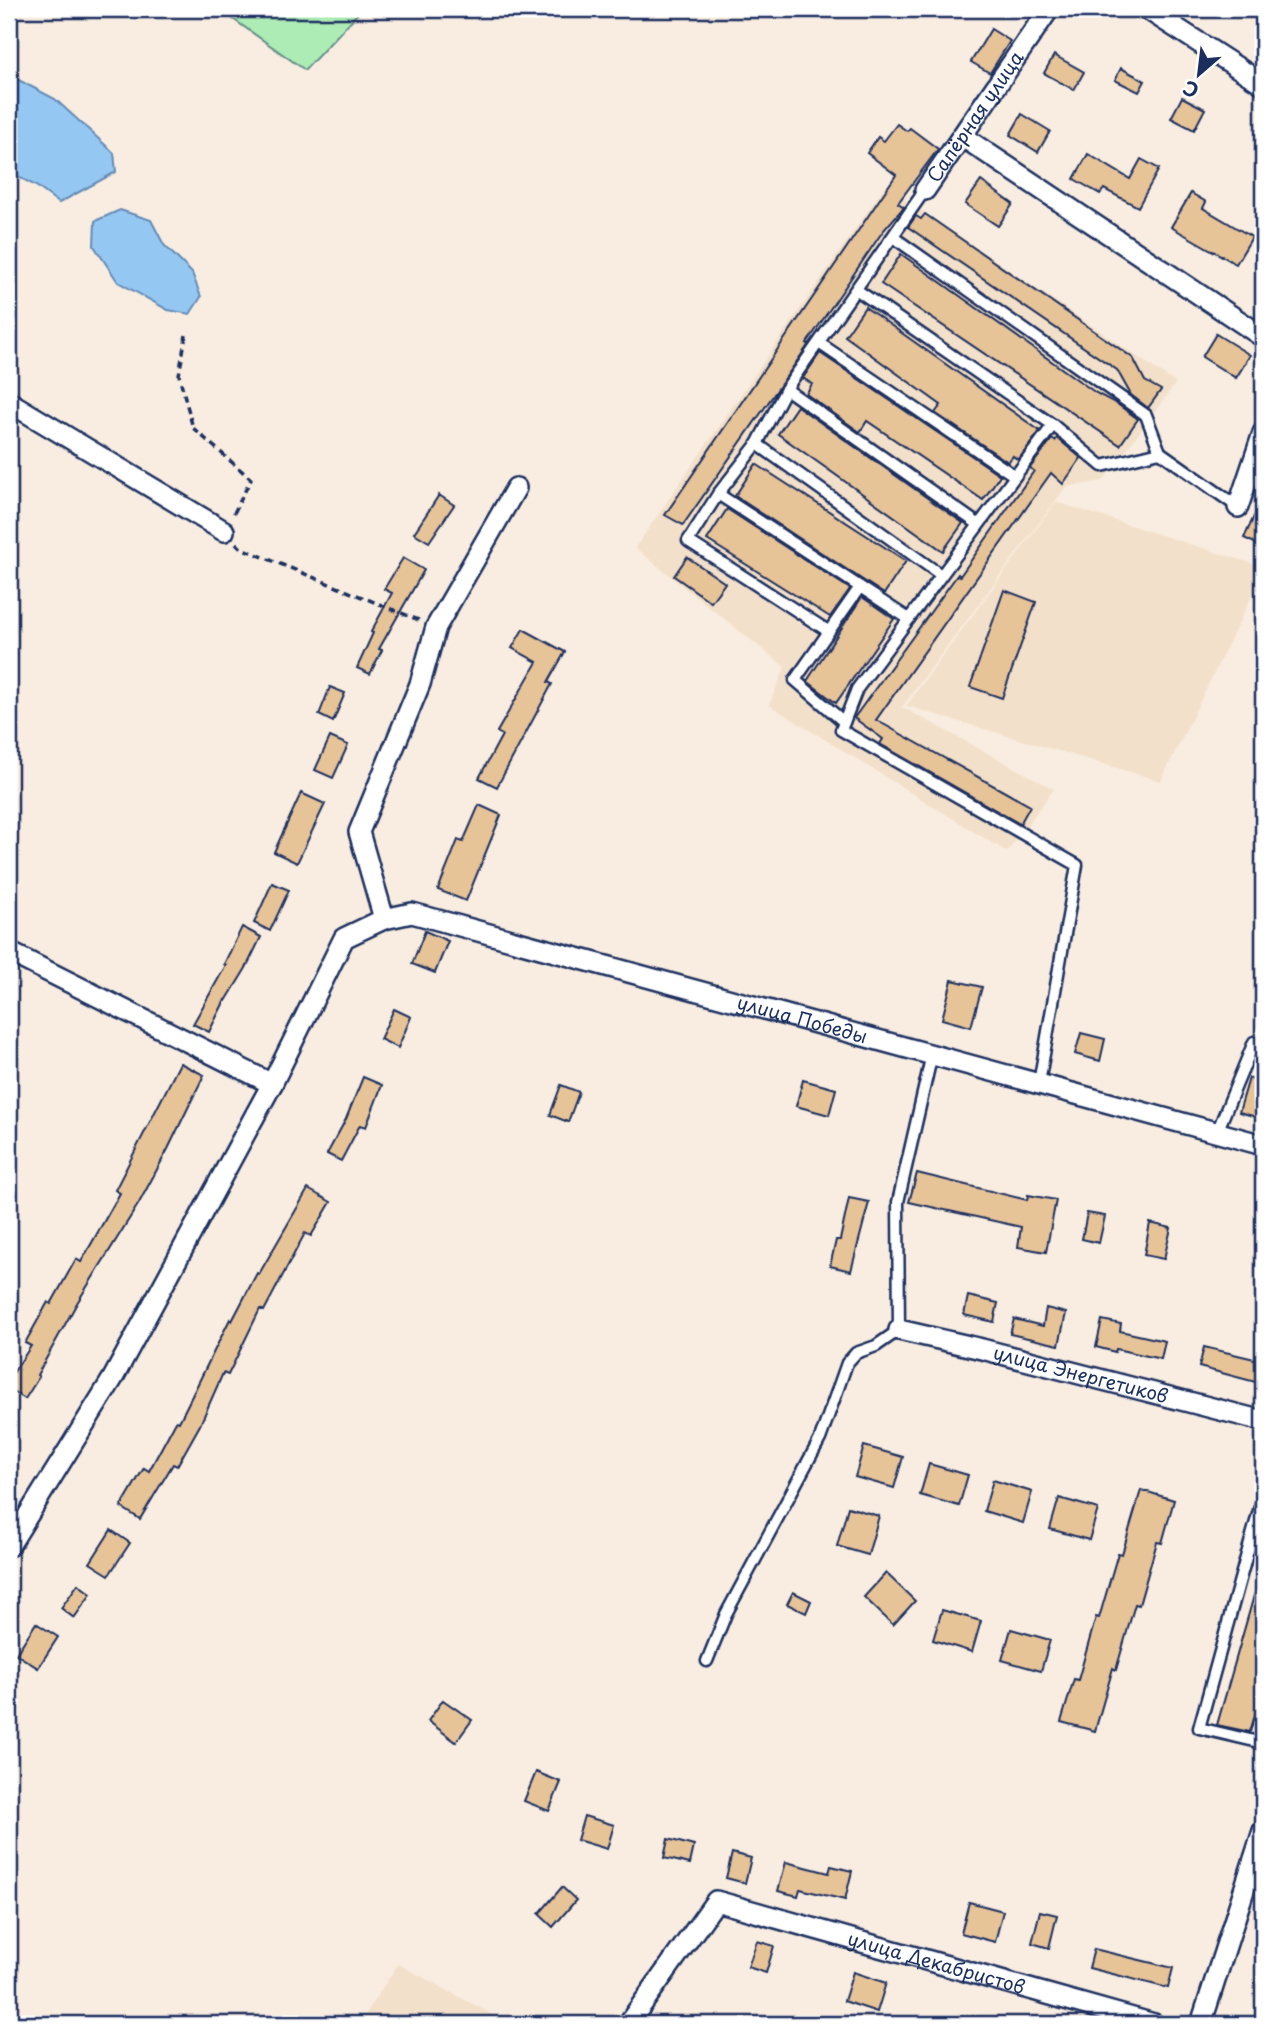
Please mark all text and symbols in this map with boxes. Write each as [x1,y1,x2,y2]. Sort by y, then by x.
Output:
north arrow [1164,38,1234,108]
street label: Сапёрная улица [919,45,1030,187]
text: С [1178,74,1203,106]
street label: улица Победы [734,987,871,1050]
street label: улица Энергетиков [990,1337,1171,1409]
street label: улица Декабристов [845,1924,1029,2000]

